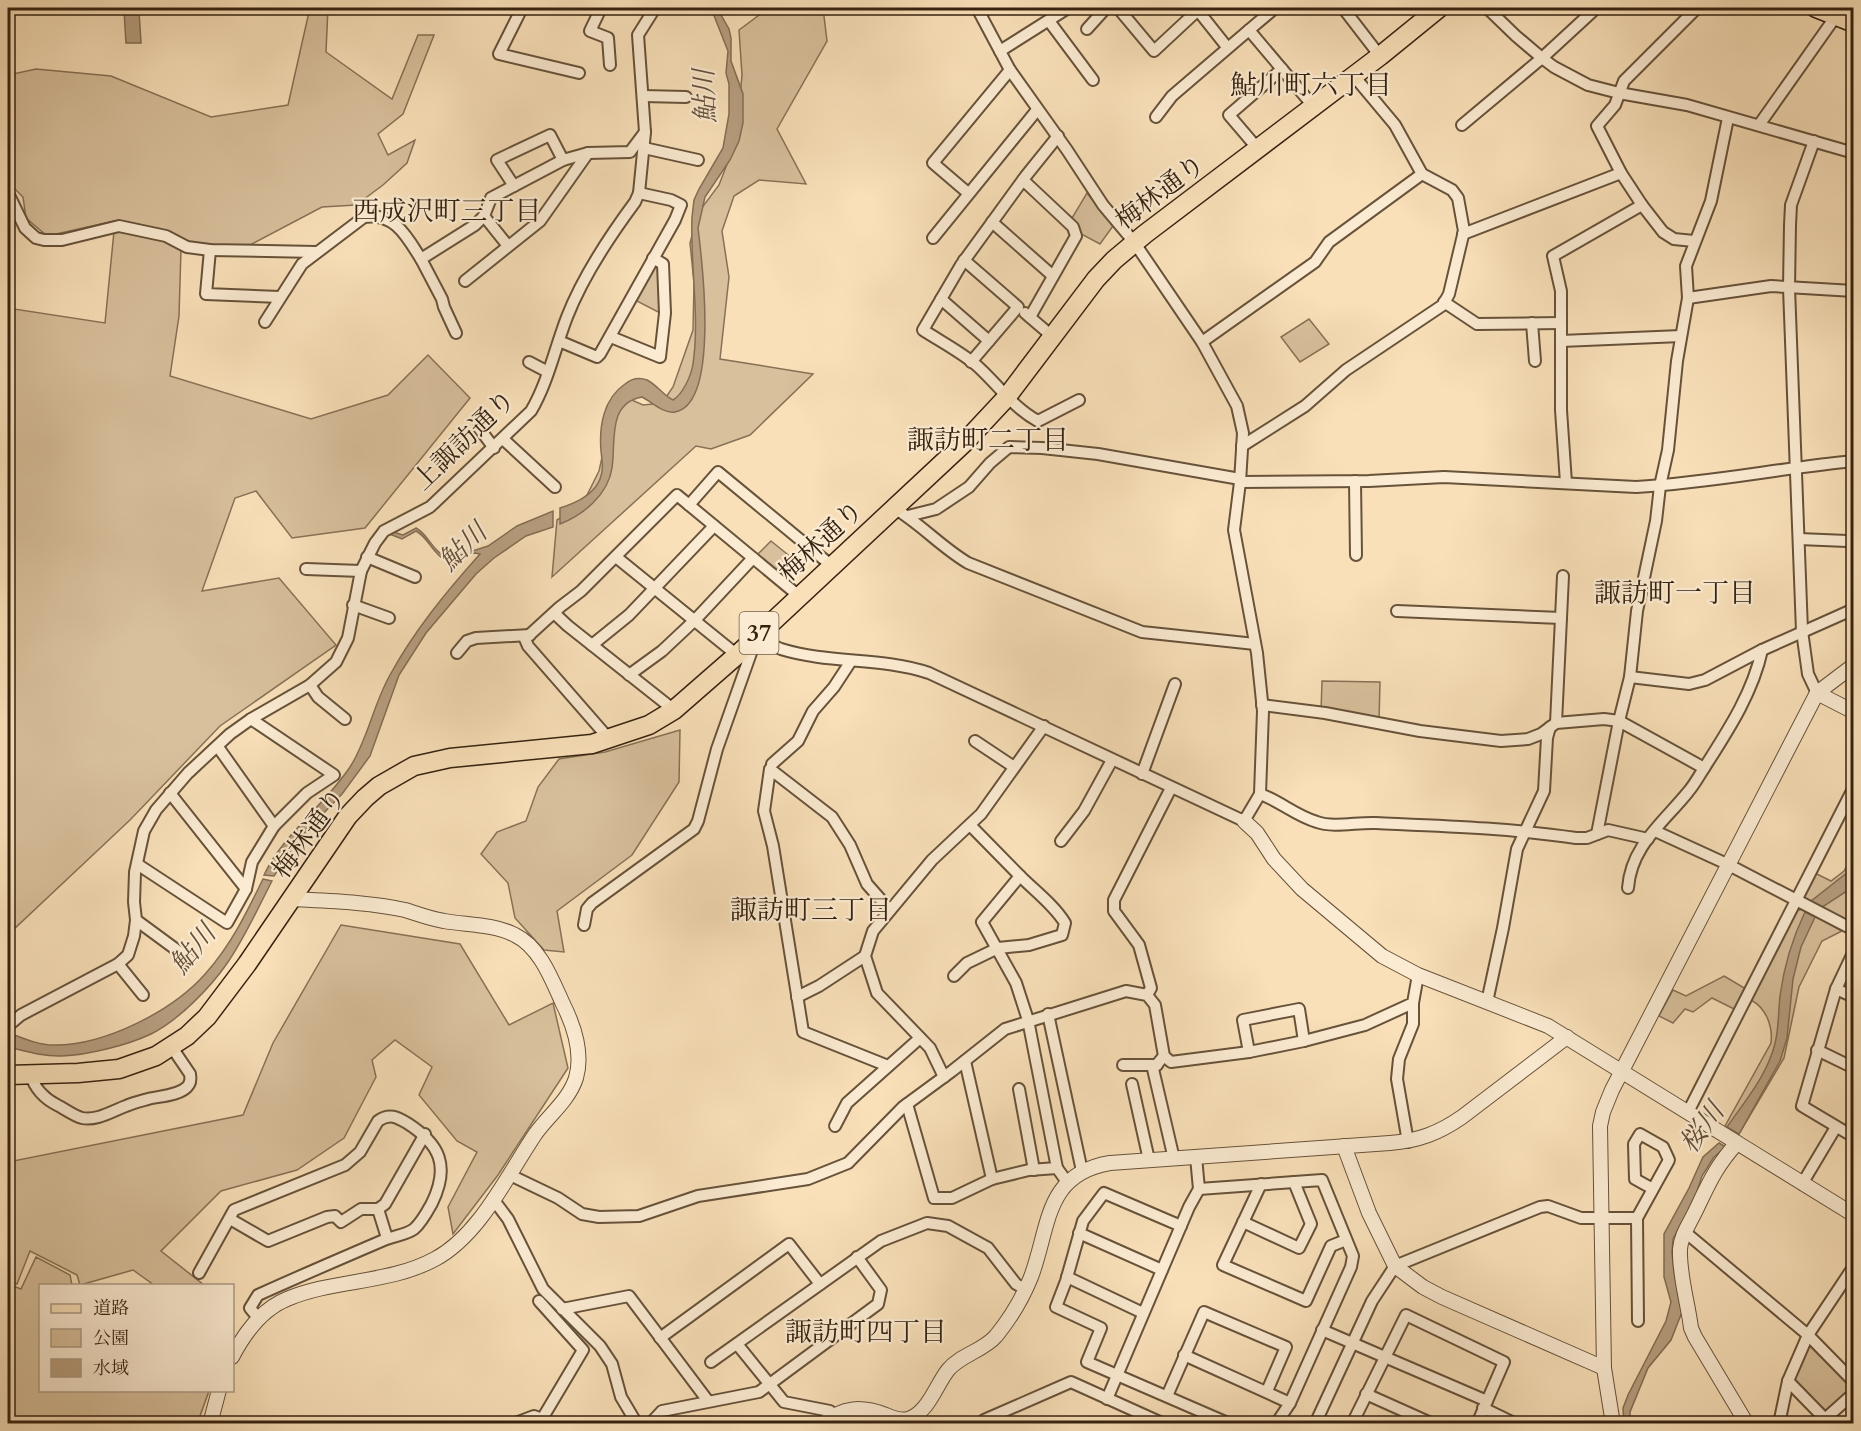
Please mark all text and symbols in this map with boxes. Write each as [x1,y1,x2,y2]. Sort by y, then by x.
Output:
water label: 鮎川 [685,65,724,124]
district label: 鮎川町六丁目 [1230,67,1392,104]
street label: 梅林通り [1108,147,1212,237]
district label: 西成沢町三丁目 [353,193,542,230]
street label: 上諏訪通り [405,382,523,498]
district label: 諏訪町二丁目 [907,422,1069,459]
street label: 梅林通り [771,493,871,589]
water label: 鮎川 [431,513,497,579]
district label: 諏訪町一丁目 [1594,575,1756,612]
road number: 37 [740,612,778,654]
street label: 梅林通り [264,781,354,885]
district label: 諏訪町三丁目 [730,892,892,929]
water label: 鮎川 [161,914,226,982]
water label: 桜川 [1671,1093,1735,1161]
legend [39,1284,234,1392]
text: 道路 [93,1296,129,1321]
district label: 諏訪町四丁目 [785,1314,947,1351]
text: 公園 [93,1326,129,1351]
text: 水域 [93,1356,129,1381]

